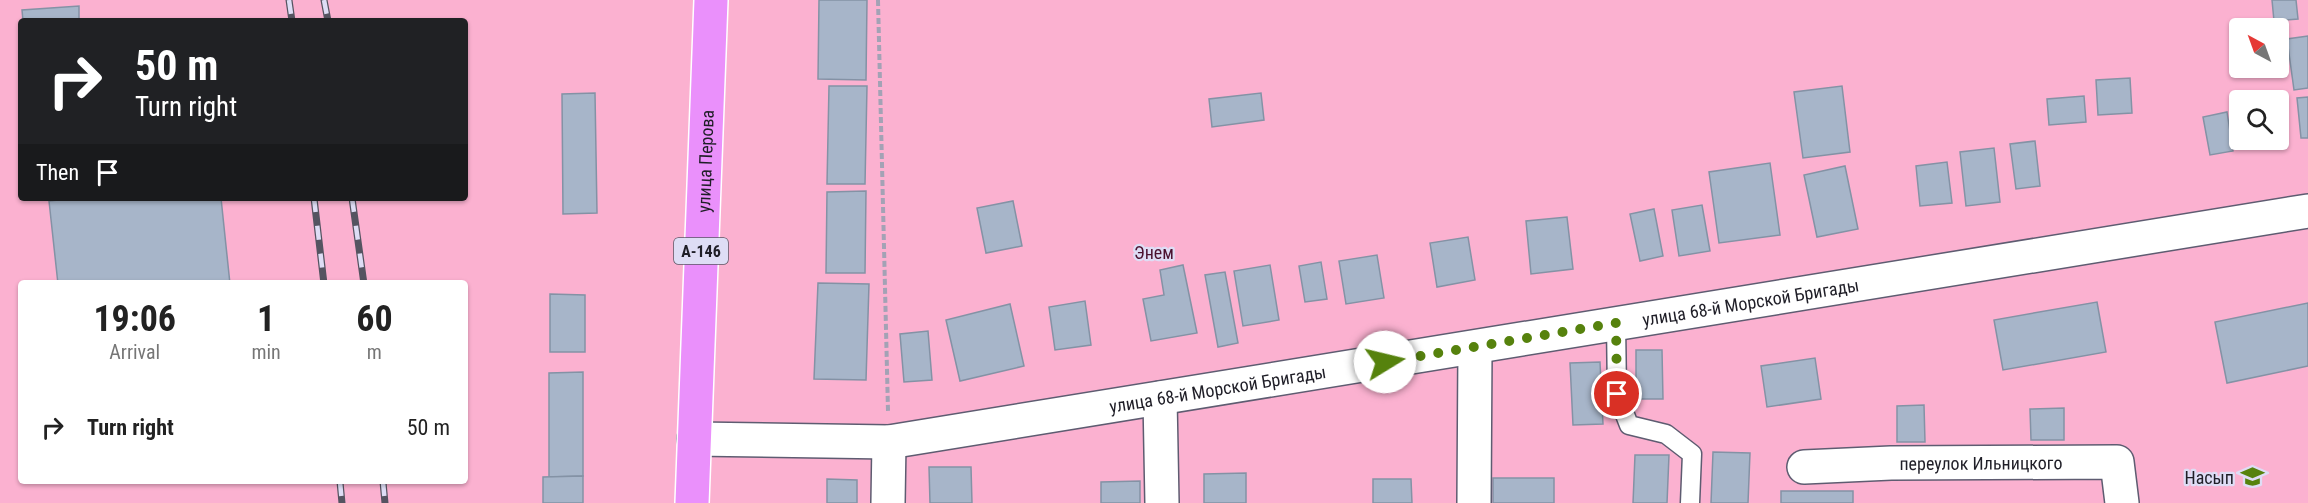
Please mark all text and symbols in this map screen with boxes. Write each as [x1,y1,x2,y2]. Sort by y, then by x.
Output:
north arrow [2229,18,2289,78]
map controls [2229,18,2289,150]
text: 50 m [135,41,218,90]
icon: right [36,42,114,120]
button: search [2229,90,2289,150]
text: Turn right [135,91,237,123]
street label: улица Перова [692,109,717,213]
icon: arrive [91,156,124,189]
text: Then [36,160,79,185]
road number: А-146 [674,238,728,264]
park label: Энем [1134,242,1174,263]
street label: улица 68-й Морской Бригады [1641,274,1860,330]
text: 19:06 [93,298,176,340]
text: 1 [257,298,275,340]
text: 60 [356,298,393,340]
position arrow [1353,330,1417,394]
text: Arrival [109,340,160,364]
text: min [251,340,281,364]
text: m [367,340,382,364]
street label: улица 68-й Морской Бригады [1108,361,1328,416]
pin [1591,368,1642,419]
icon: arrive [1600,377,1633,410]
icon: right [36,411,69,444]
text: Turn right [87,415,174,440]
text: 50 m [407,415,450,440]
street label: переулок Ильницкого [1899,452,2062,473]
school or university icon: Насып [2239,464,2265,490]
place label: Насып [2184,467,2234,488]

